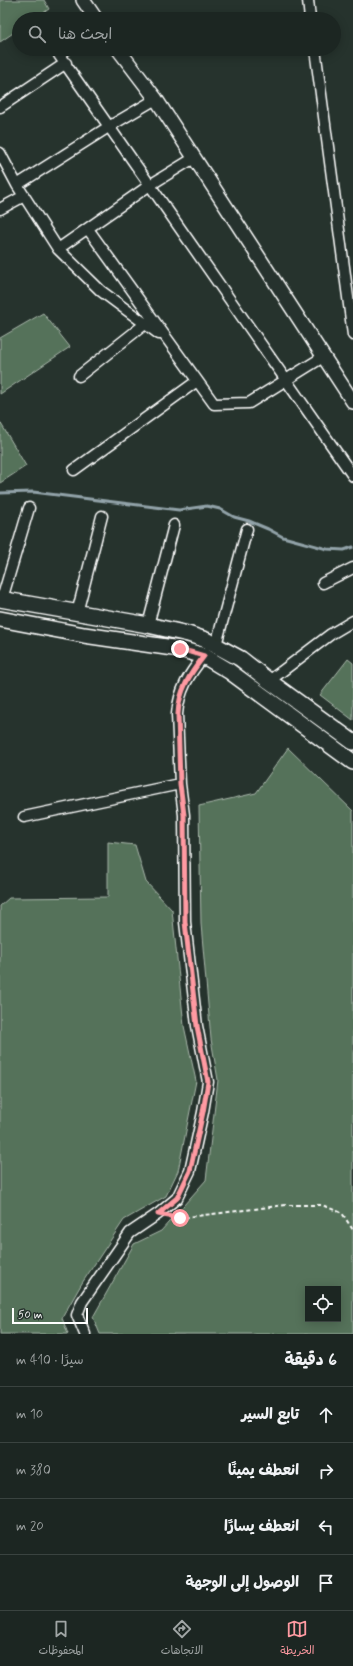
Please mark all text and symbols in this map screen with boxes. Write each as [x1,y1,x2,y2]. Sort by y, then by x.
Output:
search box [12,12,341,56]
icon: search [26,23,48,45]
text: ابحث هنا [58,25,112,45]
route end [171,640,189,658]
route start [171,1209,189,1227]
map controls [305,1286,341,1322]
button: locate [305,1286,341,1322]
scale bar [12,1306,88,1325]
text: 50 m [18,1308,43,1322]
text: 6 دقيقة [284,1349,337,1371]
text: سيرًا · 410 m [16,1352,83,1369]
icon: ahead [315,1404,337,1426]
text: تابع السير [241,1405,299,1425]
text: 10 m [16,1406,43,1423]
icon: right [315,1460,337,1482]
text: انعطف يمينًا [228,1461,299,1481]
text: 380 m [16,1462,51,1479]
icon: left [315,1516,337,1538]
text: انعطف يسارًا [224,1517,299,1537]
text: 20 m [16,1518,44,1535]
icon: arrive [315,1572,337,1594]
text: الوصول إلى الوجهة [185,1573,299,1593]
tab: المحفوظات [39,1618,84,1660]
tab: الاتجاهات [161,1618,203,1660]
tab: الخريطة [280,1618,315,1660]

